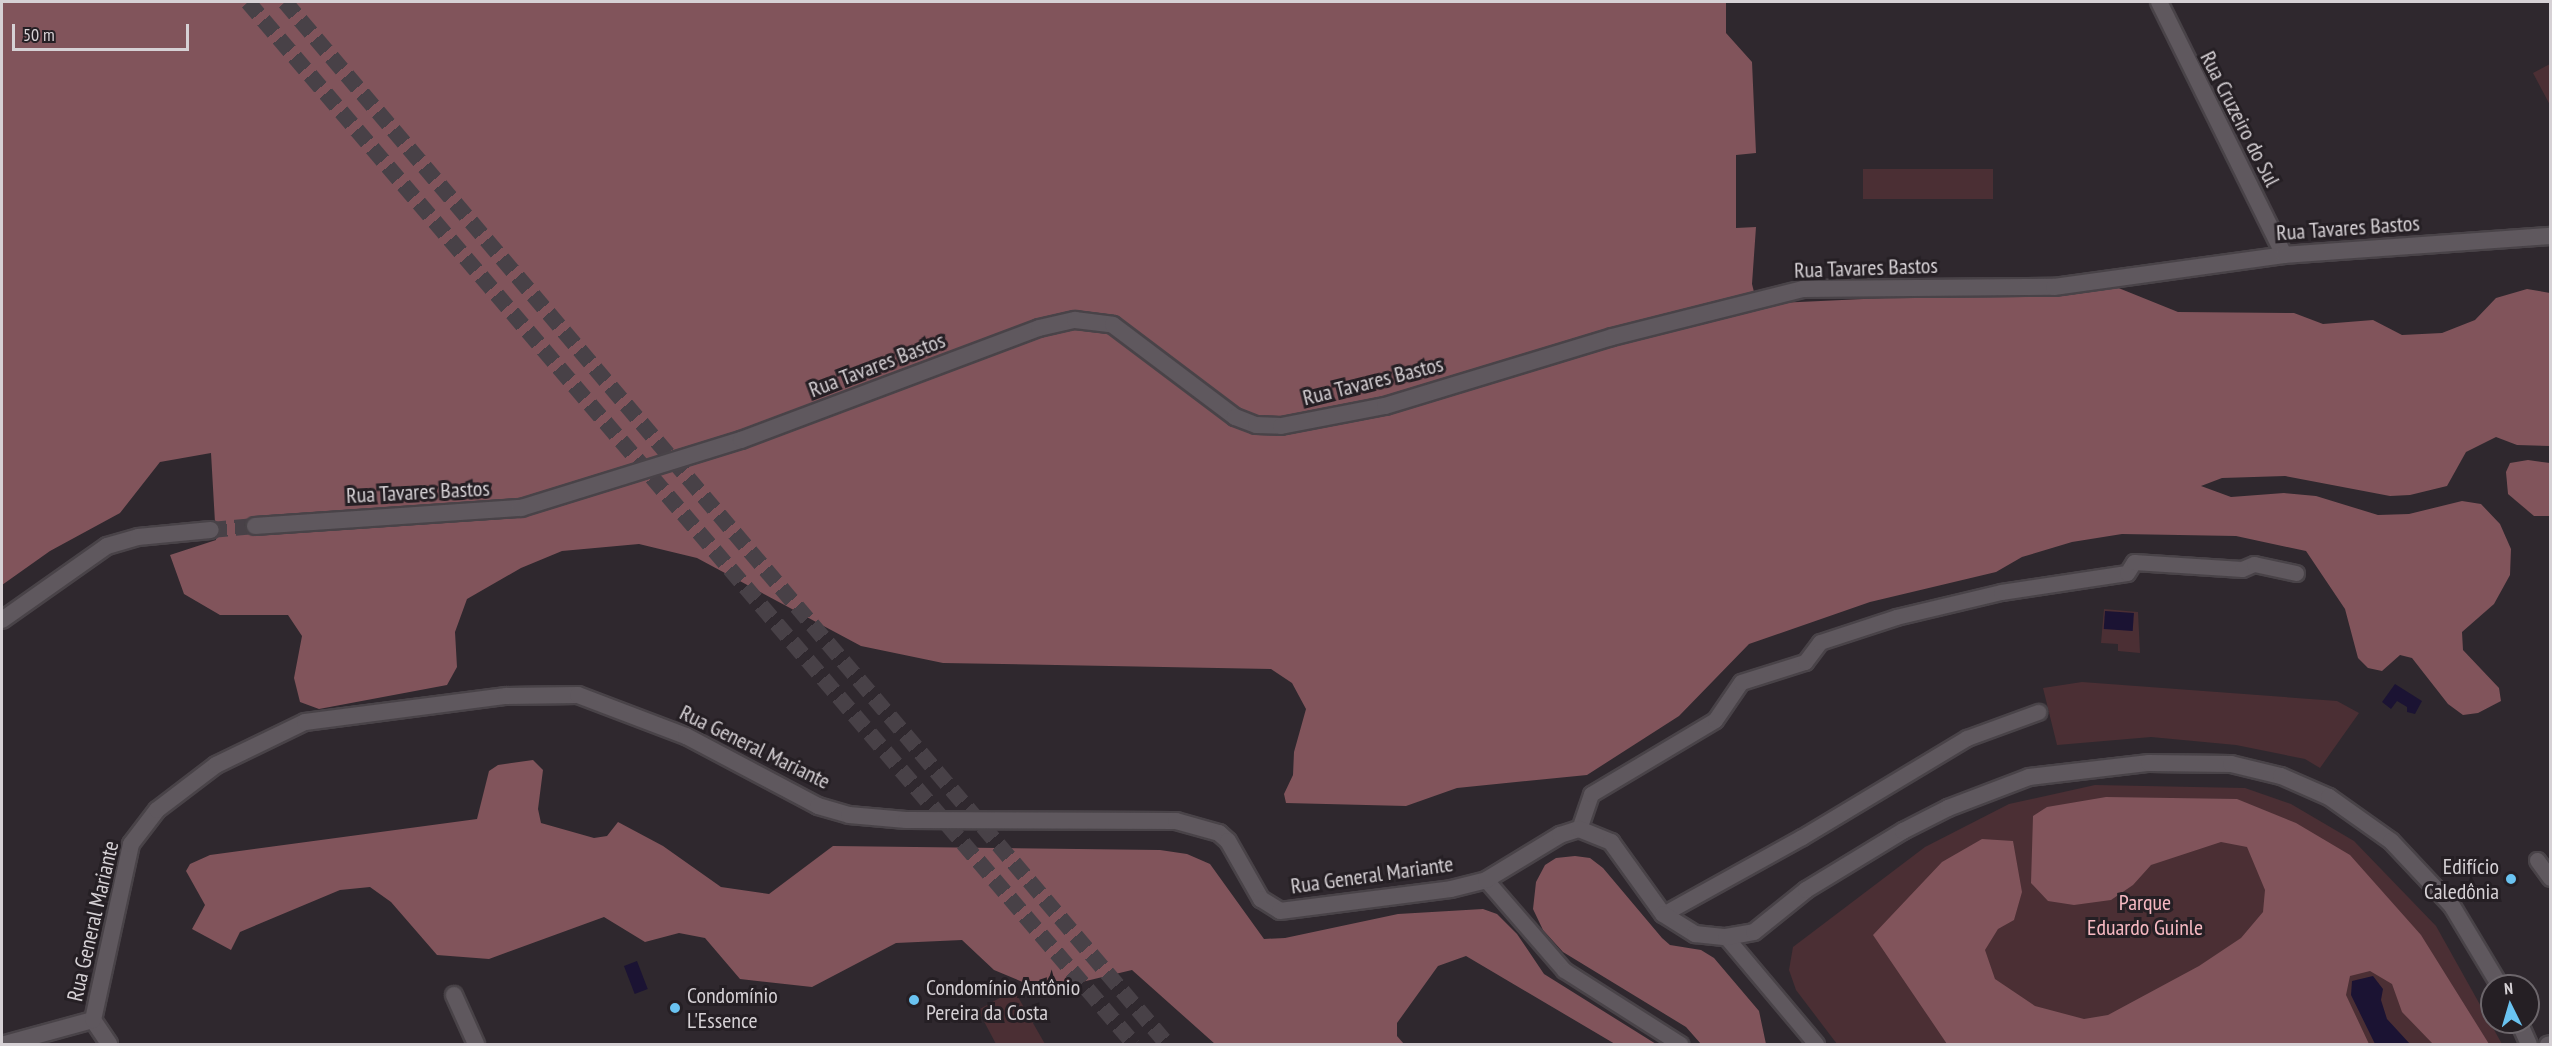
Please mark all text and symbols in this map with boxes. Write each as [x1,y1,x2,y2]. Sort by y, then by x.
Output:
scale bar [15,12,192,50]
text: 50 m [23,23,55,46]
street label: Rua Cruzeiro do Sul [2195,47,2285,191]
street label: Rua Tavares Bastos [2275,210,2421,246]
street label: Rua Tavares Bastos [1793,252,1939,284]
street label: Rua Tavares Bastos [805,327,949,403]
street label: Rua Tavares Bastos [1300,351,1446,411]
street label: Rua Tavares Bastos [345,475,491,509]
street label: Rua General Mariante [676,699,834,795]
street label: Rua General Mariante [62,838,124,1004]
street label: Rua General Mariante [1289,851,1455,899]
place label: Edifício Caledônia [2424,853,2499,904]
marker: Edifício Caledônia [2504,872,2518,886]
park label: Parque Eduardo Guinle [2087,889,2203,940]
place label: Condomínio Antônio Pereira da Costa [926,974,1081,1026]
north arrow [2480,974,2540,1034]
text: N [2503,978,2514,998]
place label: Condomínio L'Essence [687,982,778,1034]
marker: Condomínio Antônio Pereira da Costa [907,993,921,1007]
marker: Condomínio L'Essence [668,1001,682,1015]

